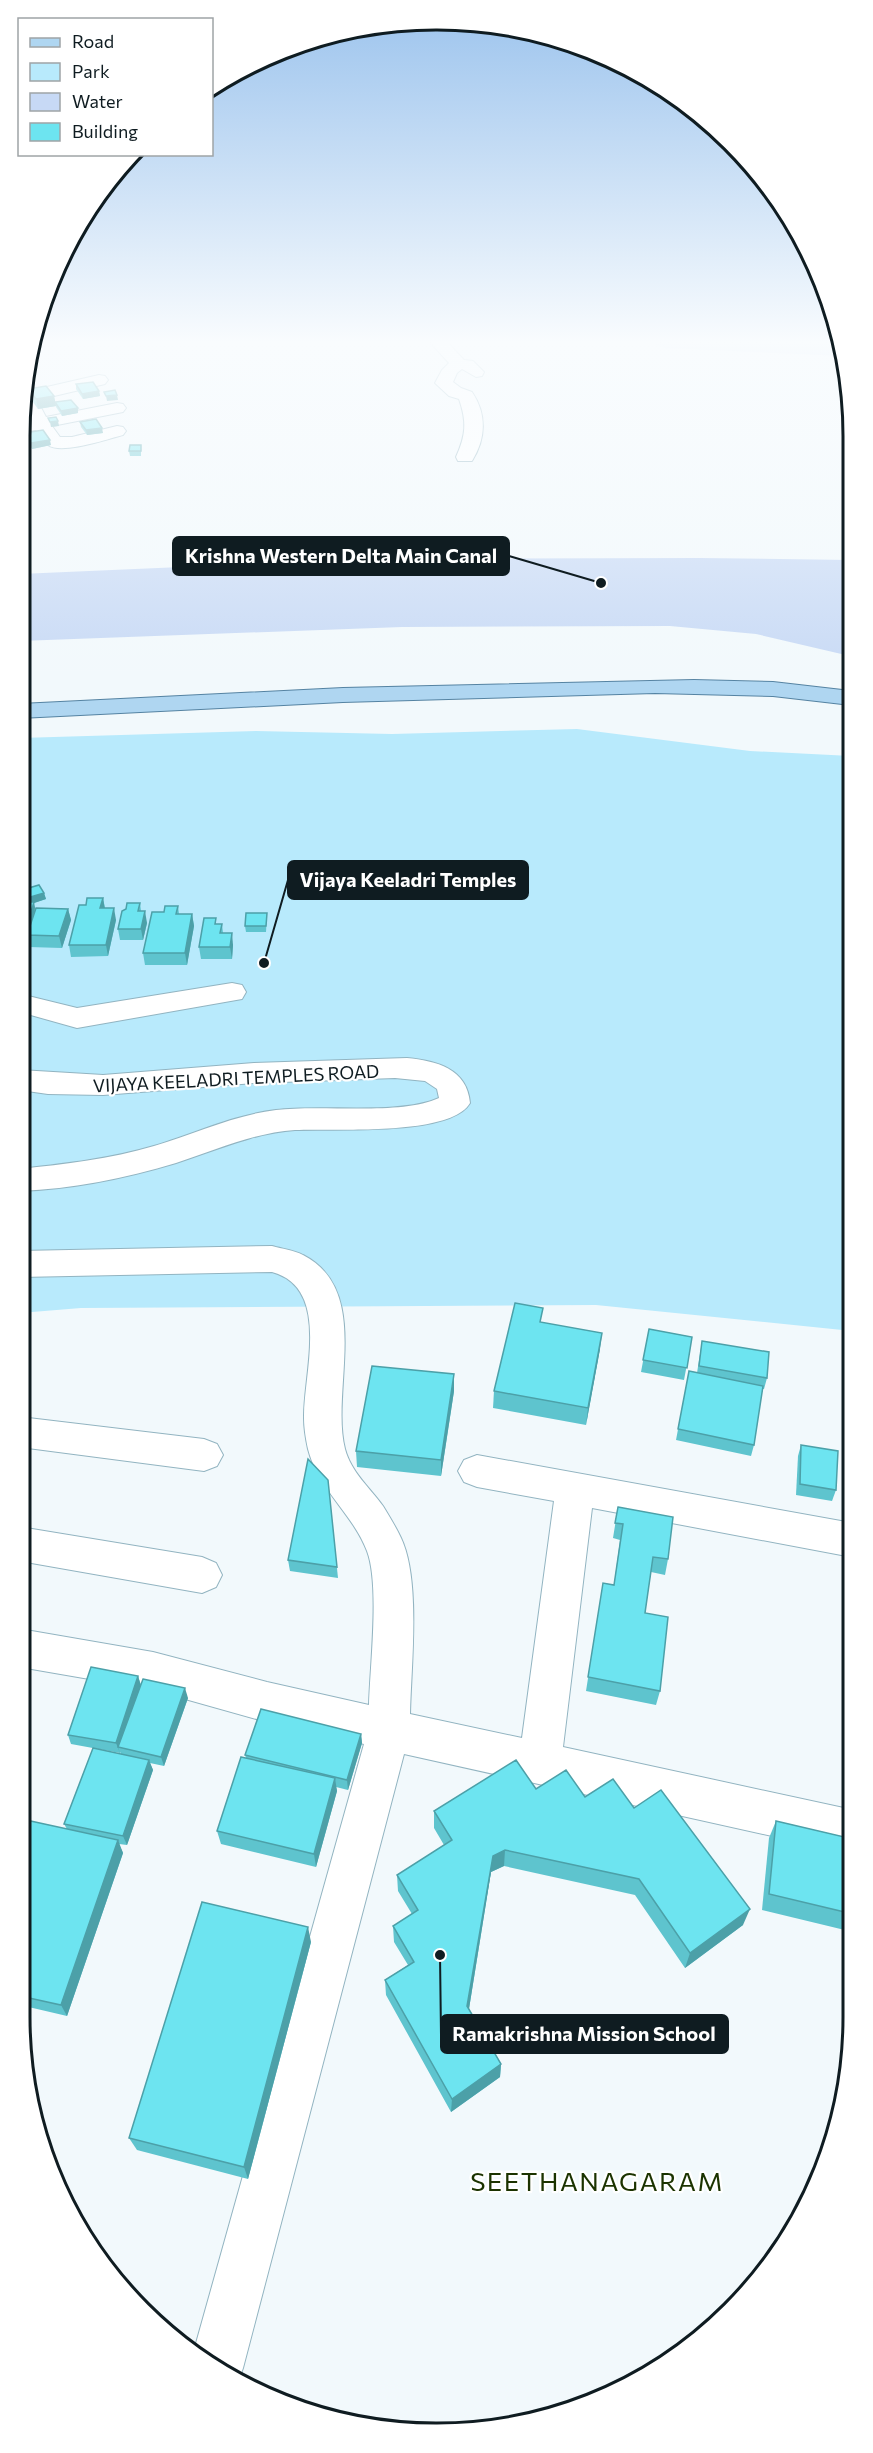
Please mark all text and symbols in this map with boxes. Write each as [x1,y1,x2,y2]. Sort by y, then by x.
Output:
legend [18,18,213,156]
text: Road [72,30,114,52]
text: Park [72,60,110,82]
text: Water [72,90,123,112]
text: Building [72,120,138,142]
callout: Krishna Western Delta Main Canal [173,537,509,575]
text: Krishna Western Delta Main Canal [185,543,497,567]
callout: Vijaya Keeladri Temples [288,861,528,899]
text: Vijaya Keeladri Temples [300,867,516,891]
street label: VIJAYA KEELADRI TEMPLES ROAD [92,1060,380,1096]
callout: Ramakrishna Mission School [441,2015,728,2053]
text: Ramakrishna Mission School [452,2021,716,2045]
district label: SEETHANAGARAM [470,2165,724,2196]

